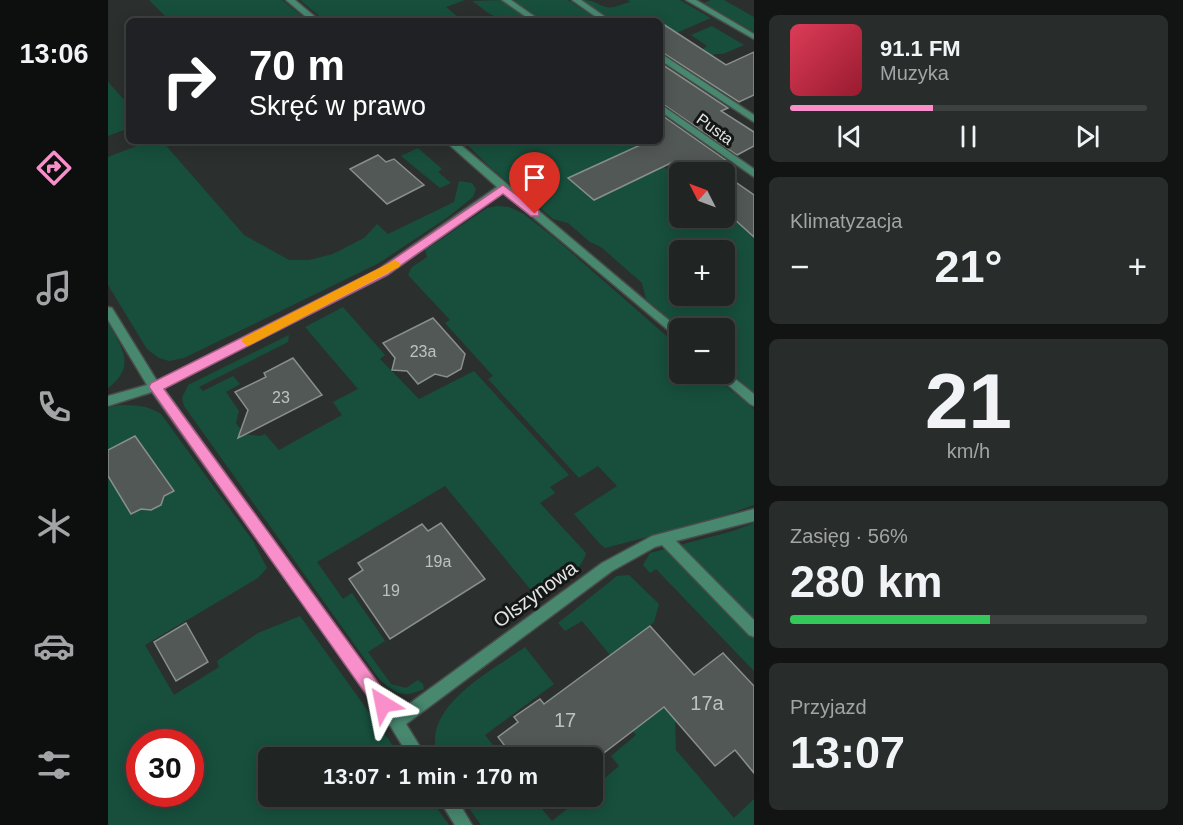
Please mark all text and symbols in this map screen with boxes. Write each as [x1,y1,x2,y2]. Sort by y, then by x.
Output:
text: 91.1 FM [880,36,961,61]
text: 13:06 [19,39,89,69]
icon: right [150,42,228,120]
text: 70 m [249,42,345,89]
text: Muzyka [880,62,949,84]
text: Skręć w prawo [249,91,426,121]
street label: Pusta [693,110,737,148]
icon: previous [833,120,866,153]
icon: pause [952,120,985,153]
icon: next [1071,120,1104,153]
icon: directions [33,147,75,189]
pin [509,152,560,214]
icon: arrive [518,161,551,194]
north arrow [669,162,735,228]
map controls [669,162,735,384]
text: Klimatyzacja [790,210,902,232]
button: + [669,240,735,306]
text: 21° [934,241,1003,292]
text: − [790,248,809,285]
text: + [1128,248,1147,285]
icon: music [33,267,75,309]
button: − [669,318,735,384]
house number: 23a [410,343,436,360]
text: 21 [925,357,1012,445]
icon: phone [33,386,75,428]
house number: 23 [272,389,290,406]
text: km/h [947,440,990,462]
icon: climate [33,505,75,547]
text: Zasięg · 56% [790,525,908,547]
house number: 19a [425,553,451,570]
street label: Olszynowa [489,556,582,632]
text: 280 km [790,556,943,607]
house number: 19 [382,582,400,599]
icon: car [33,625,75,667]
position arrow [351,672,415,736]
house number: 17a [690,692,725,714]
text: Przyjazd [790,696,867,718]
house number: 17 [554,709,576,731]
text: 13:07 [790,727,905,778]
speed limit sign: 30 [126,729,204,807]
icon: filters [33,744,75,786]
text: 13:07 · 1 min · 170 m [323,764,538,789]

